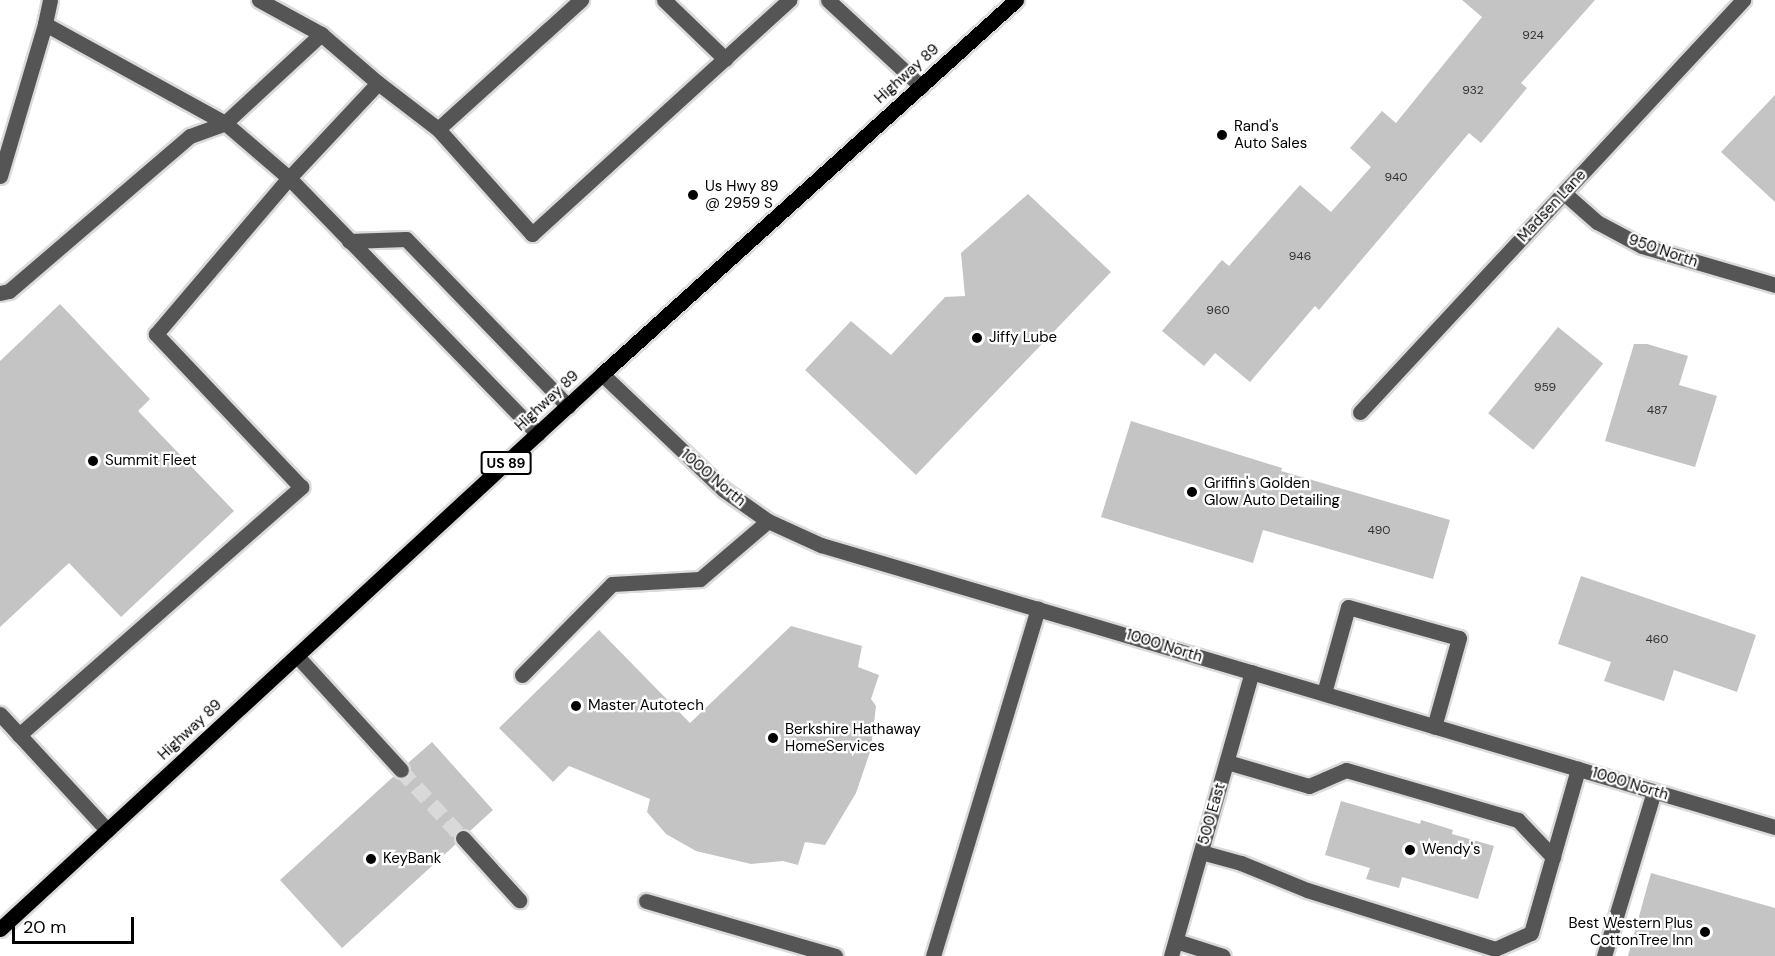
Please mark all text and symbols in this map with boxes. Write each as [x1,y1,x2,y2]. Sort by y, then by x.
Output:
house number: 924 [1522,29,1544,43]
street label: Highway 89 [871,40,943,108]
house number: 932 [1462,84,1484,98]
place label: Rand's Auto Sales [1234,117,1307,152]
marker: Rand's Auto Sales [1215,128,1229,142]
street label: Madsen Lane [1514,166,1590,246]
house number: 940 [1384,171,1408,185]
place label: Us Hwy 89 @ 2959 S [705,177,778,212]
marker: Us Hwy 89 @ 2959 S [686,188,700,202]
street label: 950 North [1626,231,1700,271]
house number: 946 [1289,250,1311,264]
house number: 960 [1206,304,1230,318]
place label: Jiffy Lube [989,329,1057,347]
marker: Jiffy Lube [970,331,984,345]
street label: Highway 89 [511,367,583,435]
house number: 959 [1534,381,1556,395]
house number: 487 [1647,404,1667,418]
street label: 1000 North [677,446,749,510]
place label: Summit Fleet [105,452,197,470]
road number: US 89 [480,452,532,474]
marker: Summit Fleet [86,454,100,468]
place label: Griffin's Golden Glow Auto Detailing [1204,474,1340,509]
marker: Griffin's Golden Glow Auto Detailing [1185,485,1199,499]
house number: 490 [1367,524,1391,538]
street label: 1000 North [1124,626,1204,666]
house number: 460 [1645,633,1669,647]
street label: Highway 89 [154,696,226,764]
place label: Master Autotech [588,697,704,715]
marker: Master Autotech [569,699,583,713]
place label: Berkshire Hathaway HomeServices [785,720,921,755]
marker: Berkshire Hathaway HomeServices [766,731,780,745]
street label: 1000 North [1590,764,1670,804]
street label: 500 East [1195,781,1229,847]
place label: Wendy's [1422,841,1481,859]
marker: Wendy's [1403,843,1417,857]
place label: KeyBank [383,850,441,868]
marker: KeyBank [364,852,378,866]
scale bar [15,905,136,943]
place label: Best Western Plus CottonTree Inn [1568,914,1693,949]
text: 20 m [23,915,66,939]
marker: Best Western Plus CottonTree Inn [1698,925,1712,939]

